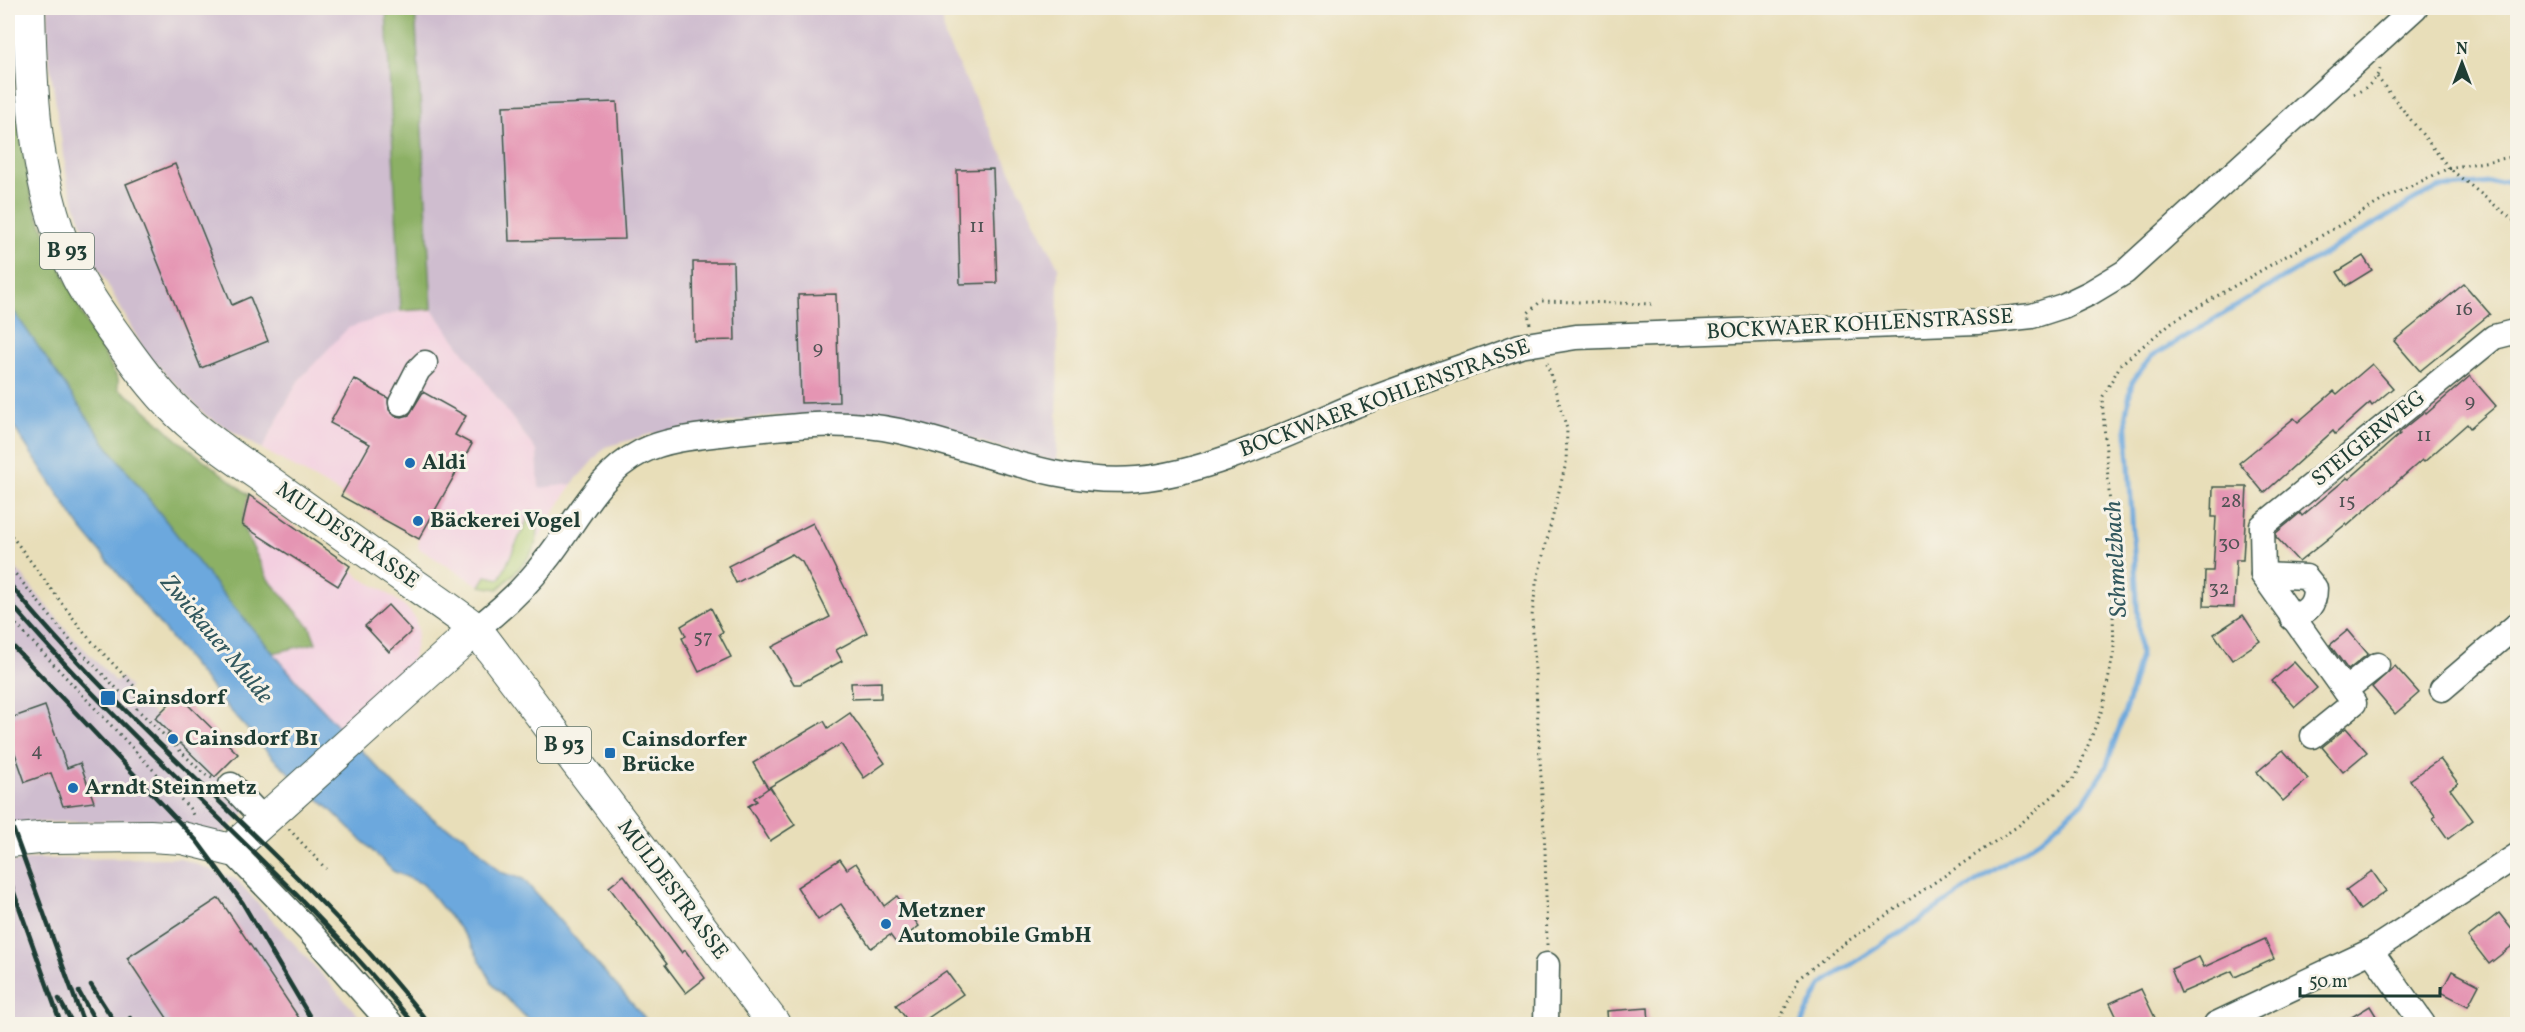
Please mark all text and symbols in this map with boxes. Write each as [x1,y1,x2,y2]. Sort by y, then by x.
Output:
north arrow [2432,33,2492,93]
text: N [2456,39,2468,61]
house number: 11 [969,213,985,241]
road number: B 93 [40,233,94,269]
house number: 16 [2455,296,2473,324]
street label: BOCKWAER KOHLENSTRASSE [1706,301,2014,349]
street label: BOCKWAER KOHLENSTRASSE [1235,332,1535,466]
house number: 9 [813,335,823,363]
street label: STEIGERWEG [2305,383,2433,495]
house number: 9 [2465,388,2475,416]
house number: 11 [2416,422,2432,450]
place label: Aldi [422,448,467,479]
marker: Aldi [403,456,417,470]
street label: MULDESTRASSE [269,475,425,597]
house number: 28 [2221,488,2241,516]
house number: 15 [2338,488,2356,516]
water label: Schmelzbach [2097,500,2137,618]
place label: Bäckerei Vogel [430,506,581,537]
marker: Bäckerei Vogel [411,514,425,528]
house number: 30 [2218,530,2240,558]
water label: Zwickauer Mulde [151,567,280,712]
house number: 32 [2209,575,2230,603]
house number: 57 [693,624,713,652]
place label: Cainsdorf [122,683,228,714]
marker: Cainsdorf [99,689,117,707]
place label: Cainsdorf B1 [185,724,318,755]
place label: Cainsdorfer Brücke [622,725,748,781]
road number: B 93 [537,727,591,763]
marker: Cainsdorf B1 [166,732,180,746]
house number: 4 [31,737,43,765]
marker: Cainsdorfer Brücke [603,746,617,760]
place label: Arndt Steinmetz [85,773,257,804]
marker: Arndt Steinmetz [66,781,80,795]
street label: MULDESTRASSE [609,813,735,967]
place label: Metzner Automobile GmbH [898,896,1092,952]
marker: Metzner Automobile GmbH [879,917,893,931]
scale bar [2300,960,2440,998]
text: 50 m [2309,970,2348,995]

